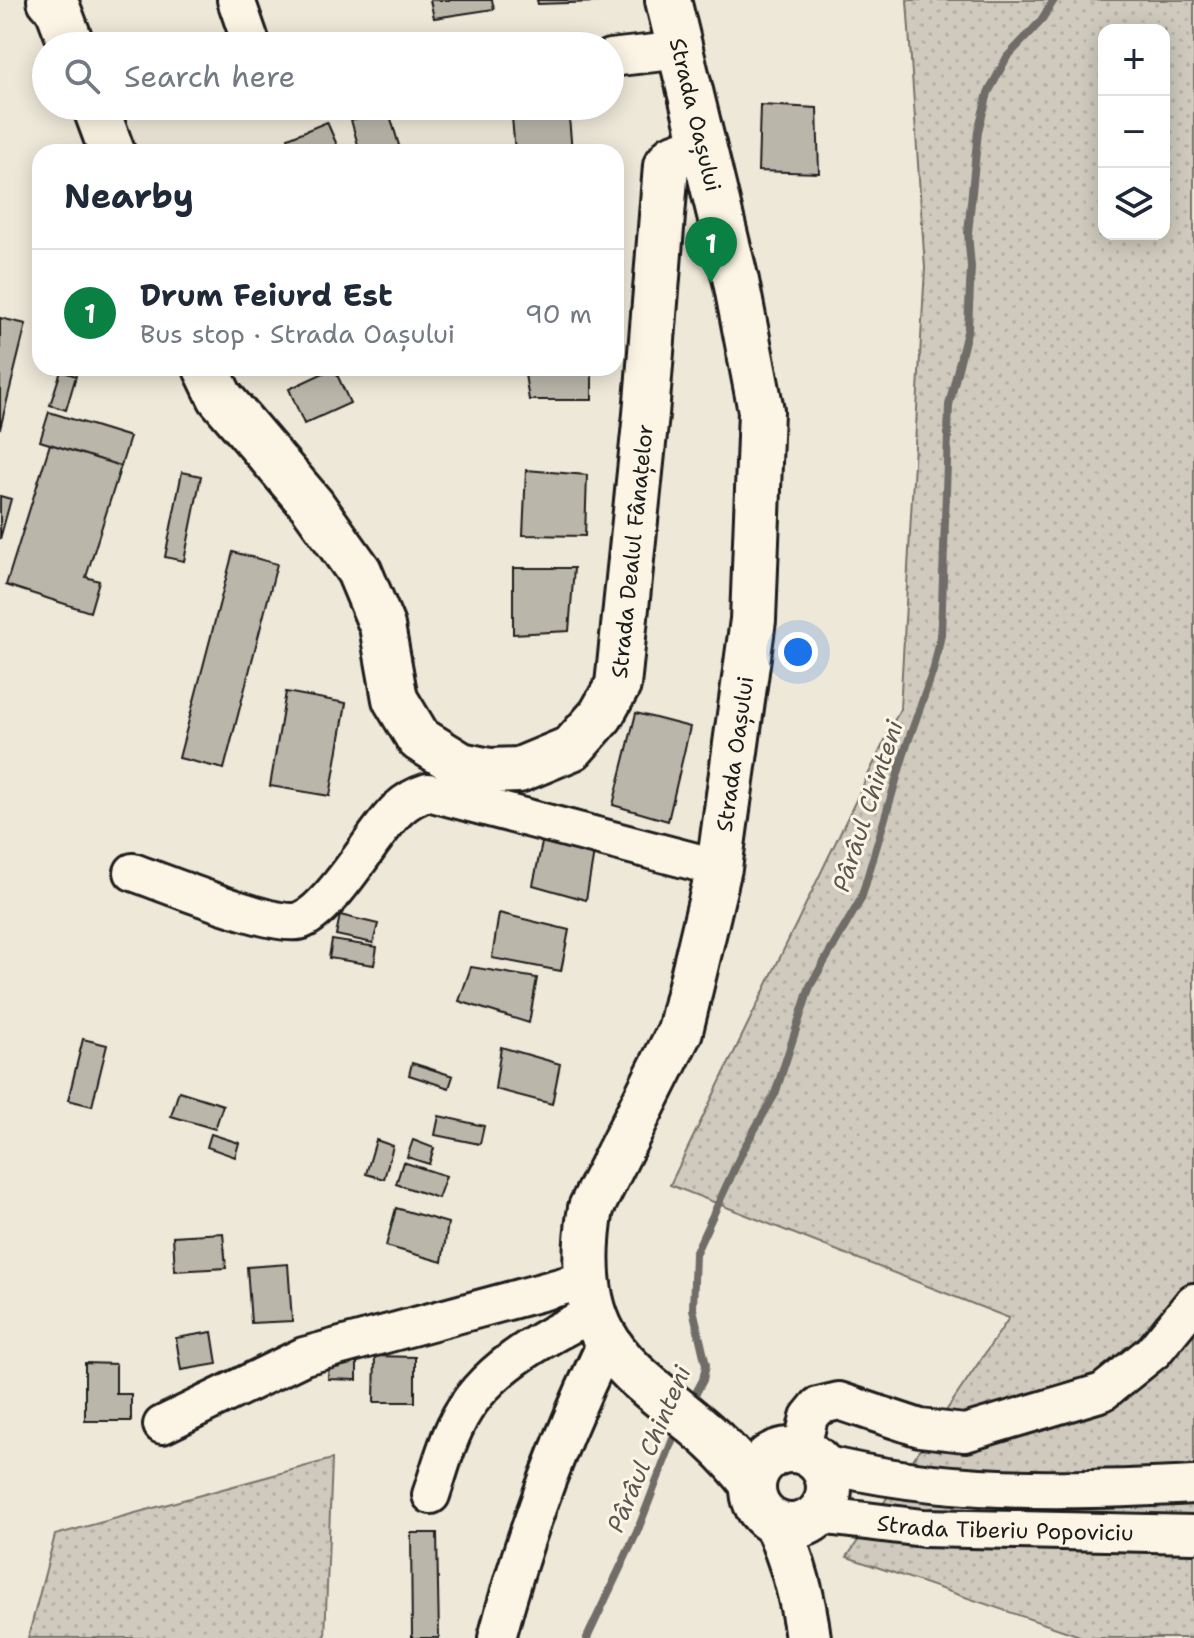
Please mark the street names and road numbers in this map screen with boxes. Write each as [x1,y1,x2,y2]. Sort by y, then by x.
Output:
street label: Strada Oașului [663,35,728,194]
street label: Strada Dealul Fânațelor [604,423,659,680]
street label: Strada Oașului [710,674,761,834]
street label: Strada Tiberiu Popoviciu [875,1508,1134,1547]

